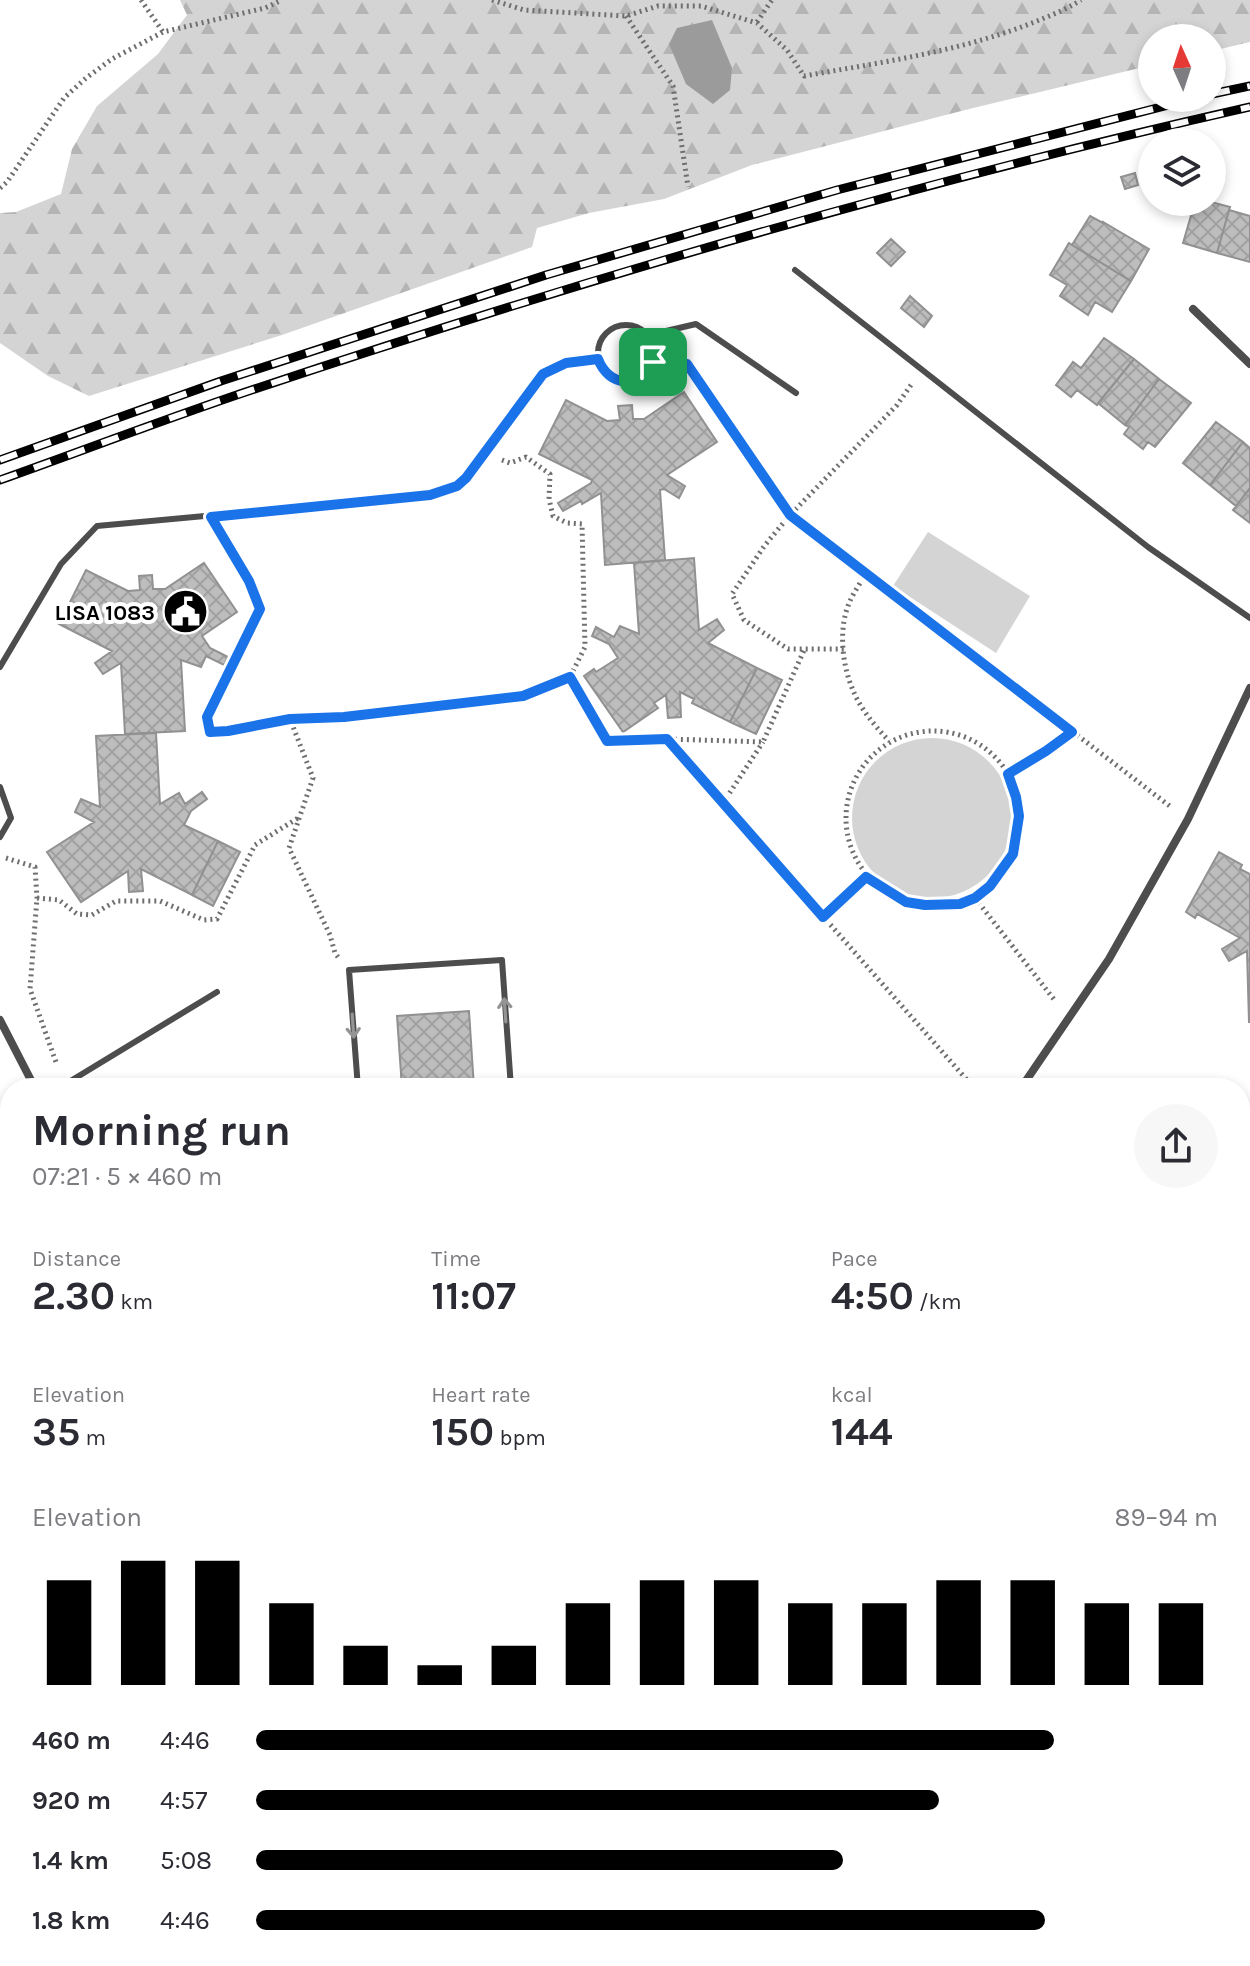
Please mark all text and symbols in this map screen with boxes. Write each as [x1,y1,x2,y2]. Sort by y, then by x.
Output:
north arrow [1138,24,1226,112]
map controls [1138,24,1226,216]
button: layers [1138,128,1226,216]
pin [619,328,687,396]
icon: arrive [631,340,675,384]
public building icon: LISA 1083 [162,588,210,636]
place label: LISA 1083 [54,600,155,626]
one-way arrow [497,997,512,1024]
one-way arrow [346,1012,361,1039]
button: share [1134,1104,1218,1188]
text: Morning run [32,1105,291,1156]
text: 07:21 · 5 × 460 m [32,1161,222,1192]
text: Distance [32,1246,121,1272]
text: Time [431,1246,481,1272]
text: Pace [831,1246,878,1272]
text: 2.30 [32,1272,115,1319]
text: 11:07 [431,1272,516,1319]
text: 4:50 [831,1272,914,1319]
text: km [115,1289,153,1315]
text: /km [914,1289,962,1315]
text: Elevation [32,1382,125,1408]
text: Heart rate [431,1382,531,1408]
text: kcal [831,1382,873,1408]
text: 35 [32,1408,80,1455]
text: 150 [431,1408,494,1455]
text: 144 [831,1408,893,1455]
text: m [80,1425,106,1451]
text: bpm [494,1425,546,1451]
text: Elevation [32,1502,142,1533]
text: 89–94 m [1115,1502,1218,1533]
text: 460 m [32,1725,111,1756]
text: 4:46 [160,1725,210,1756]
text: 920 m [32,1785,111,1816]
text: 4:57 [160,1785,207,1816]
text: 1.4 km [32,1845,109,1876]
text: 5:08 [160,1845,212,1876]
text: 1.8 km [32,1905,110,1936]
text: 4:46 [160,1905,210,1936]

